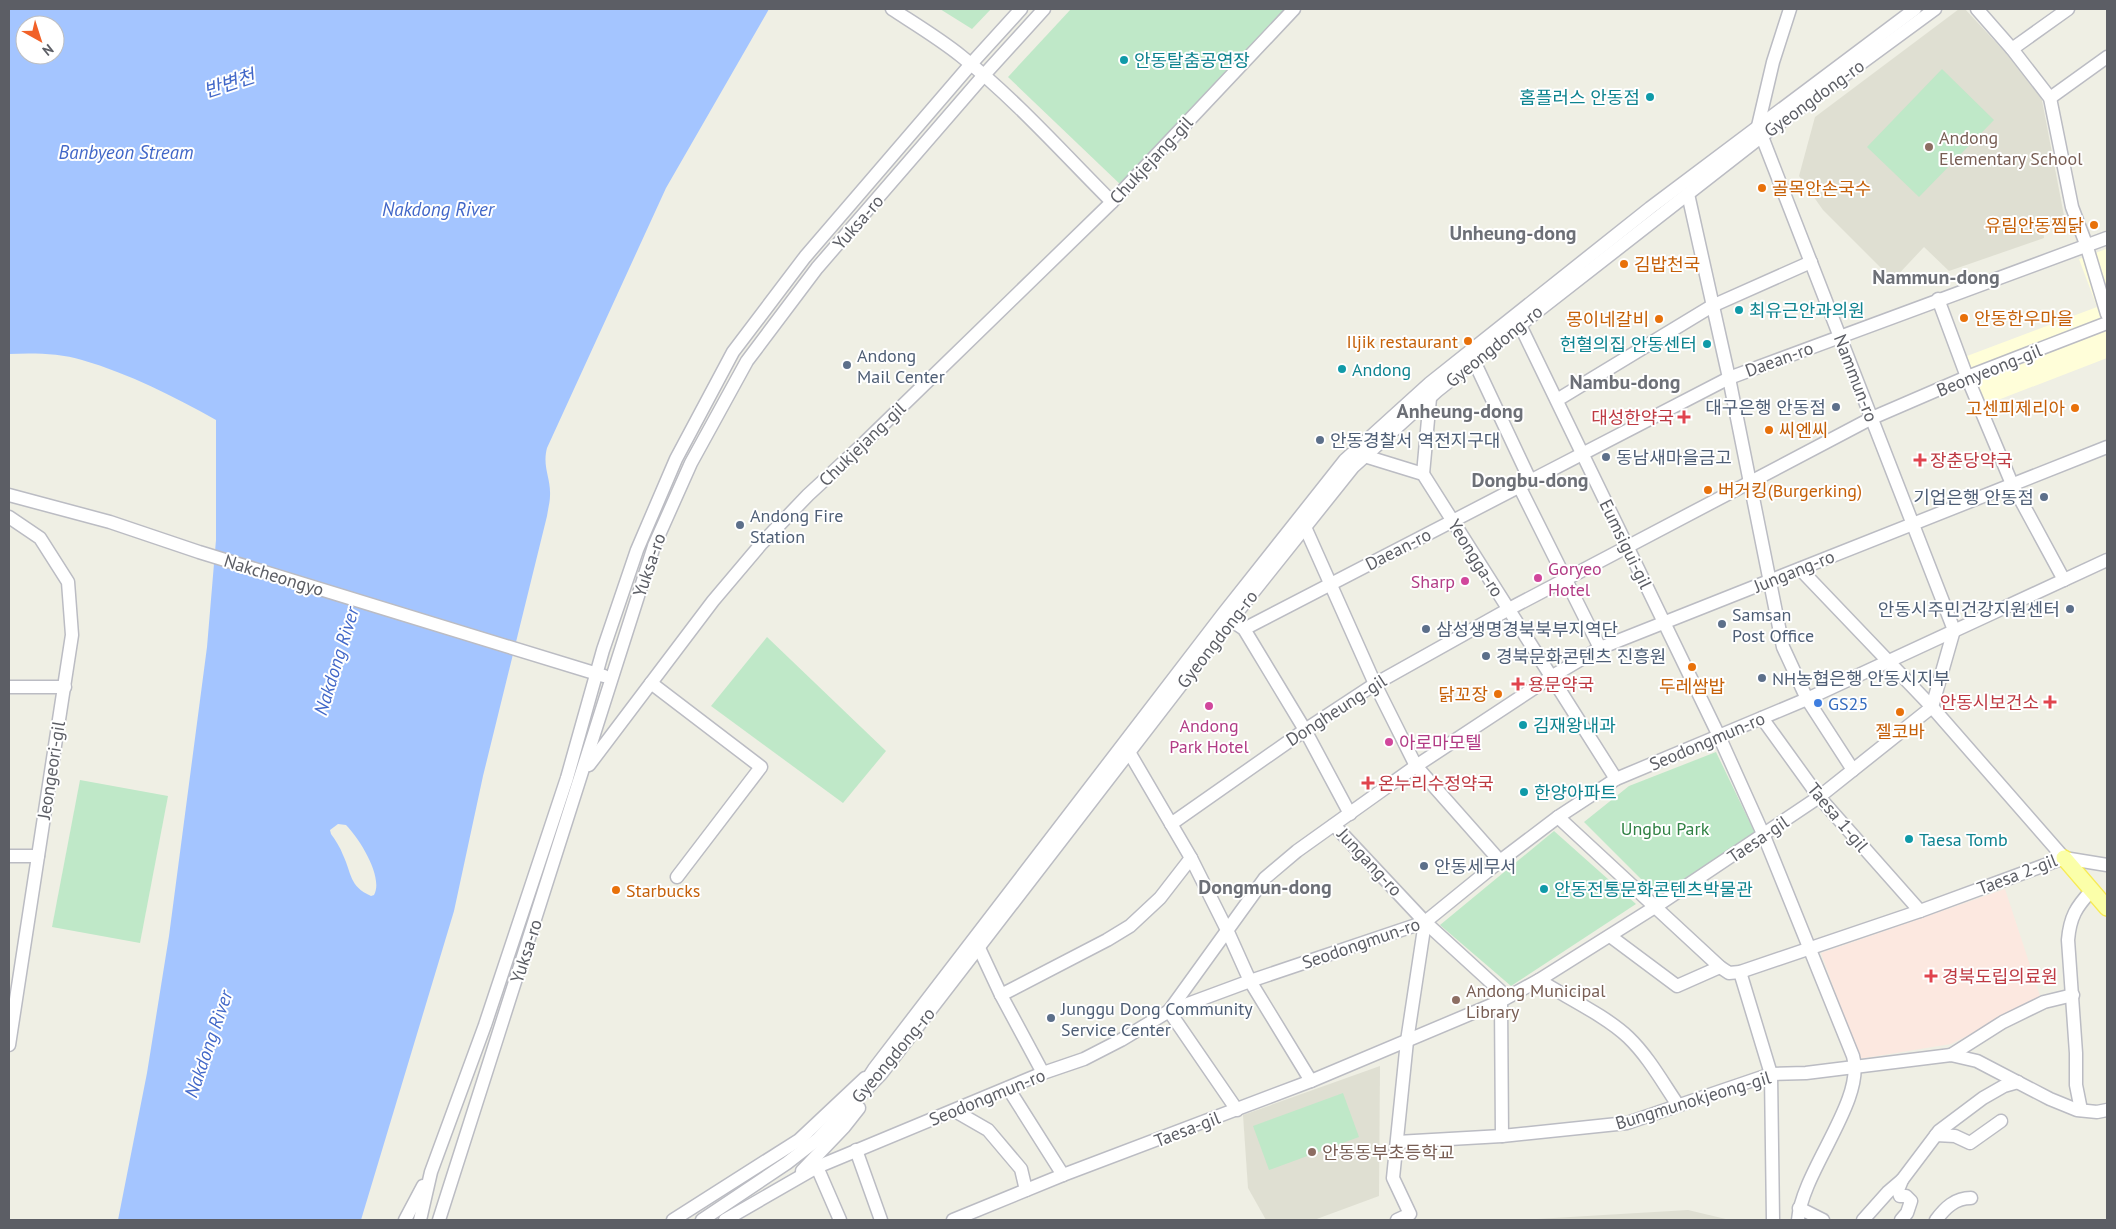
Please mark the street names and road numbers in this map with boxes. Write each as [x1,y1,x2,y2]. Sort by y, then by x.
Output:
street label: Gyeongdong-ro [1759,54,1869,142]
street label: Chukjejang-gil [1104,111,1198,209]
street label: Yuksa-ro [828,190,888,254]
street label: Gyeongdong-ro [1441,300,1547,392]
street label: Nammun-ro [1829,331,1883,425]
street label: Daean-ro [1742,336,1816,382]
street label: Beonyeong-gil [1933,338,2046,402]
street label: Chukjejang-gil [814,396,911,491]
street label: Eumsigui-gil [1594,495,1658,593]
street label: Yeongga-ro [1443,515,1509,601]
street label: Daean-ro [1361,523,1435,575]
street label: Yuksa-ro [627,530,671,600]
street label: Jungang-ro [1749,544,1838,598]
street label: Nakcheongyo [221,549,327,601]
street label: Gyeongdong-ro [1171,585,1263,693]
street label: Dongheung-gil [1281,669,1391,751]
street label: Seodongmun-ro [1646,706,1768,776]
street label: Jeongeori-gil [32,719,70,822]
street label: Taesa 1-gil [1802,778,1874,857]
street label: Taesa-gil [1723,810,1794,868]
street label: Jungang-ro [1332,822,1407,901]
street label: Taesa 2-gil [1974,848,2061,900]
street label: Seodongmun-ro [1299,912,1423,974]
street label: Yuksa-ro [505,916,547,986]
street label: Gyeongdong-ro [846,1002,940,1108]
street label: Seodongmun-ro [925,1063,1049,1131]
street label: Bungmunokjeong-gil [1613,1065,1774,1135]
street label: Taesa-gil [1151,1106,1224,1152]

